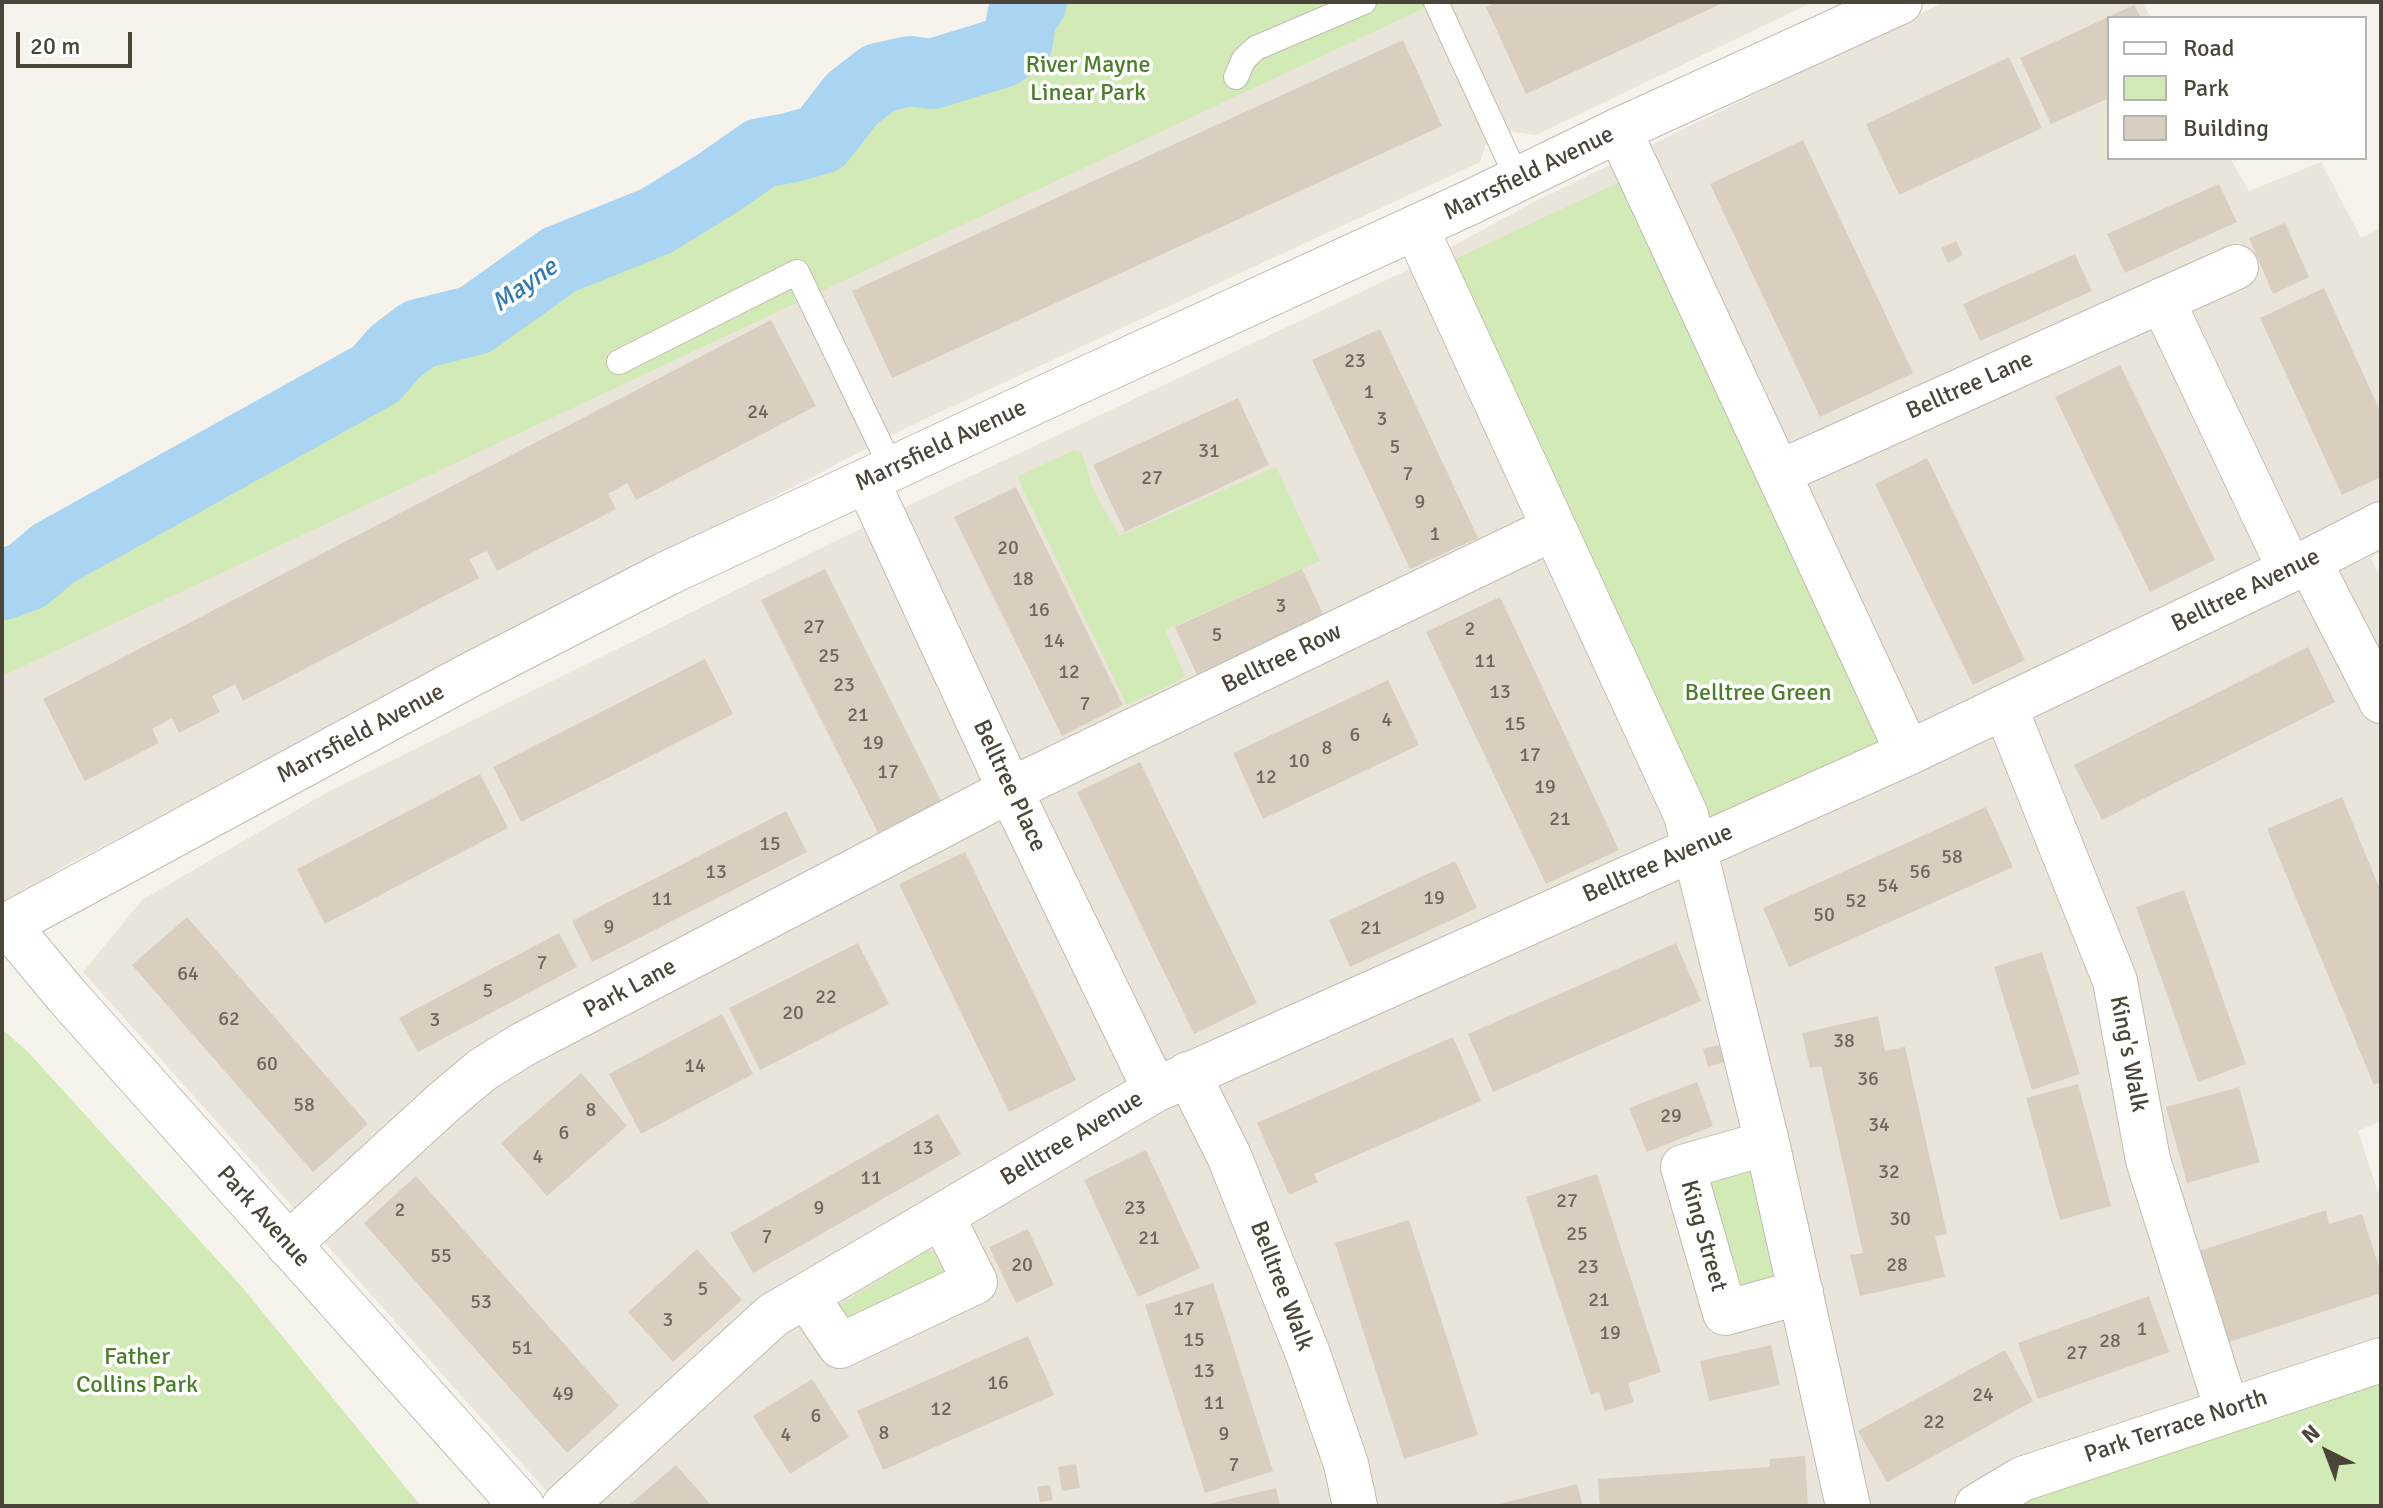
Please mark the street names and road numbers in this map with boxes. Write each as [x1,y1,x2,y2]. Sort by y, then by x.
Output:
street label: Marrsfield Avenue [1439,120,1619,228]
street label: Belltree Lane [1902,345,2038,427]
street label: Marrsfield Avenue [851,394,1031,498]
street label: Belltree Avenue [2167,543,2325,639]
street label: Belltree Row [1217,618,1347,700]
street label: Marrsfield Avenue [272,678,450,790]
street label: Belltree Place [966,716,1052,856]
street label: Belltree Avenue [1579,818,1737,910]
street label: Park Lane [579,953,681,1025]
street label: King's Walk [2103,993,2153,1115]
street label: Belltree Avenue [996,1085,1148,1193]
street label: Park Avenue [210,1160,316,1274]
street label: King Street [1673,1177,1733,1295]
street label: Belltree Walk [1243,1217,1319,1355]
street label: Park Terrace North [2081,1384,2271,1470]

